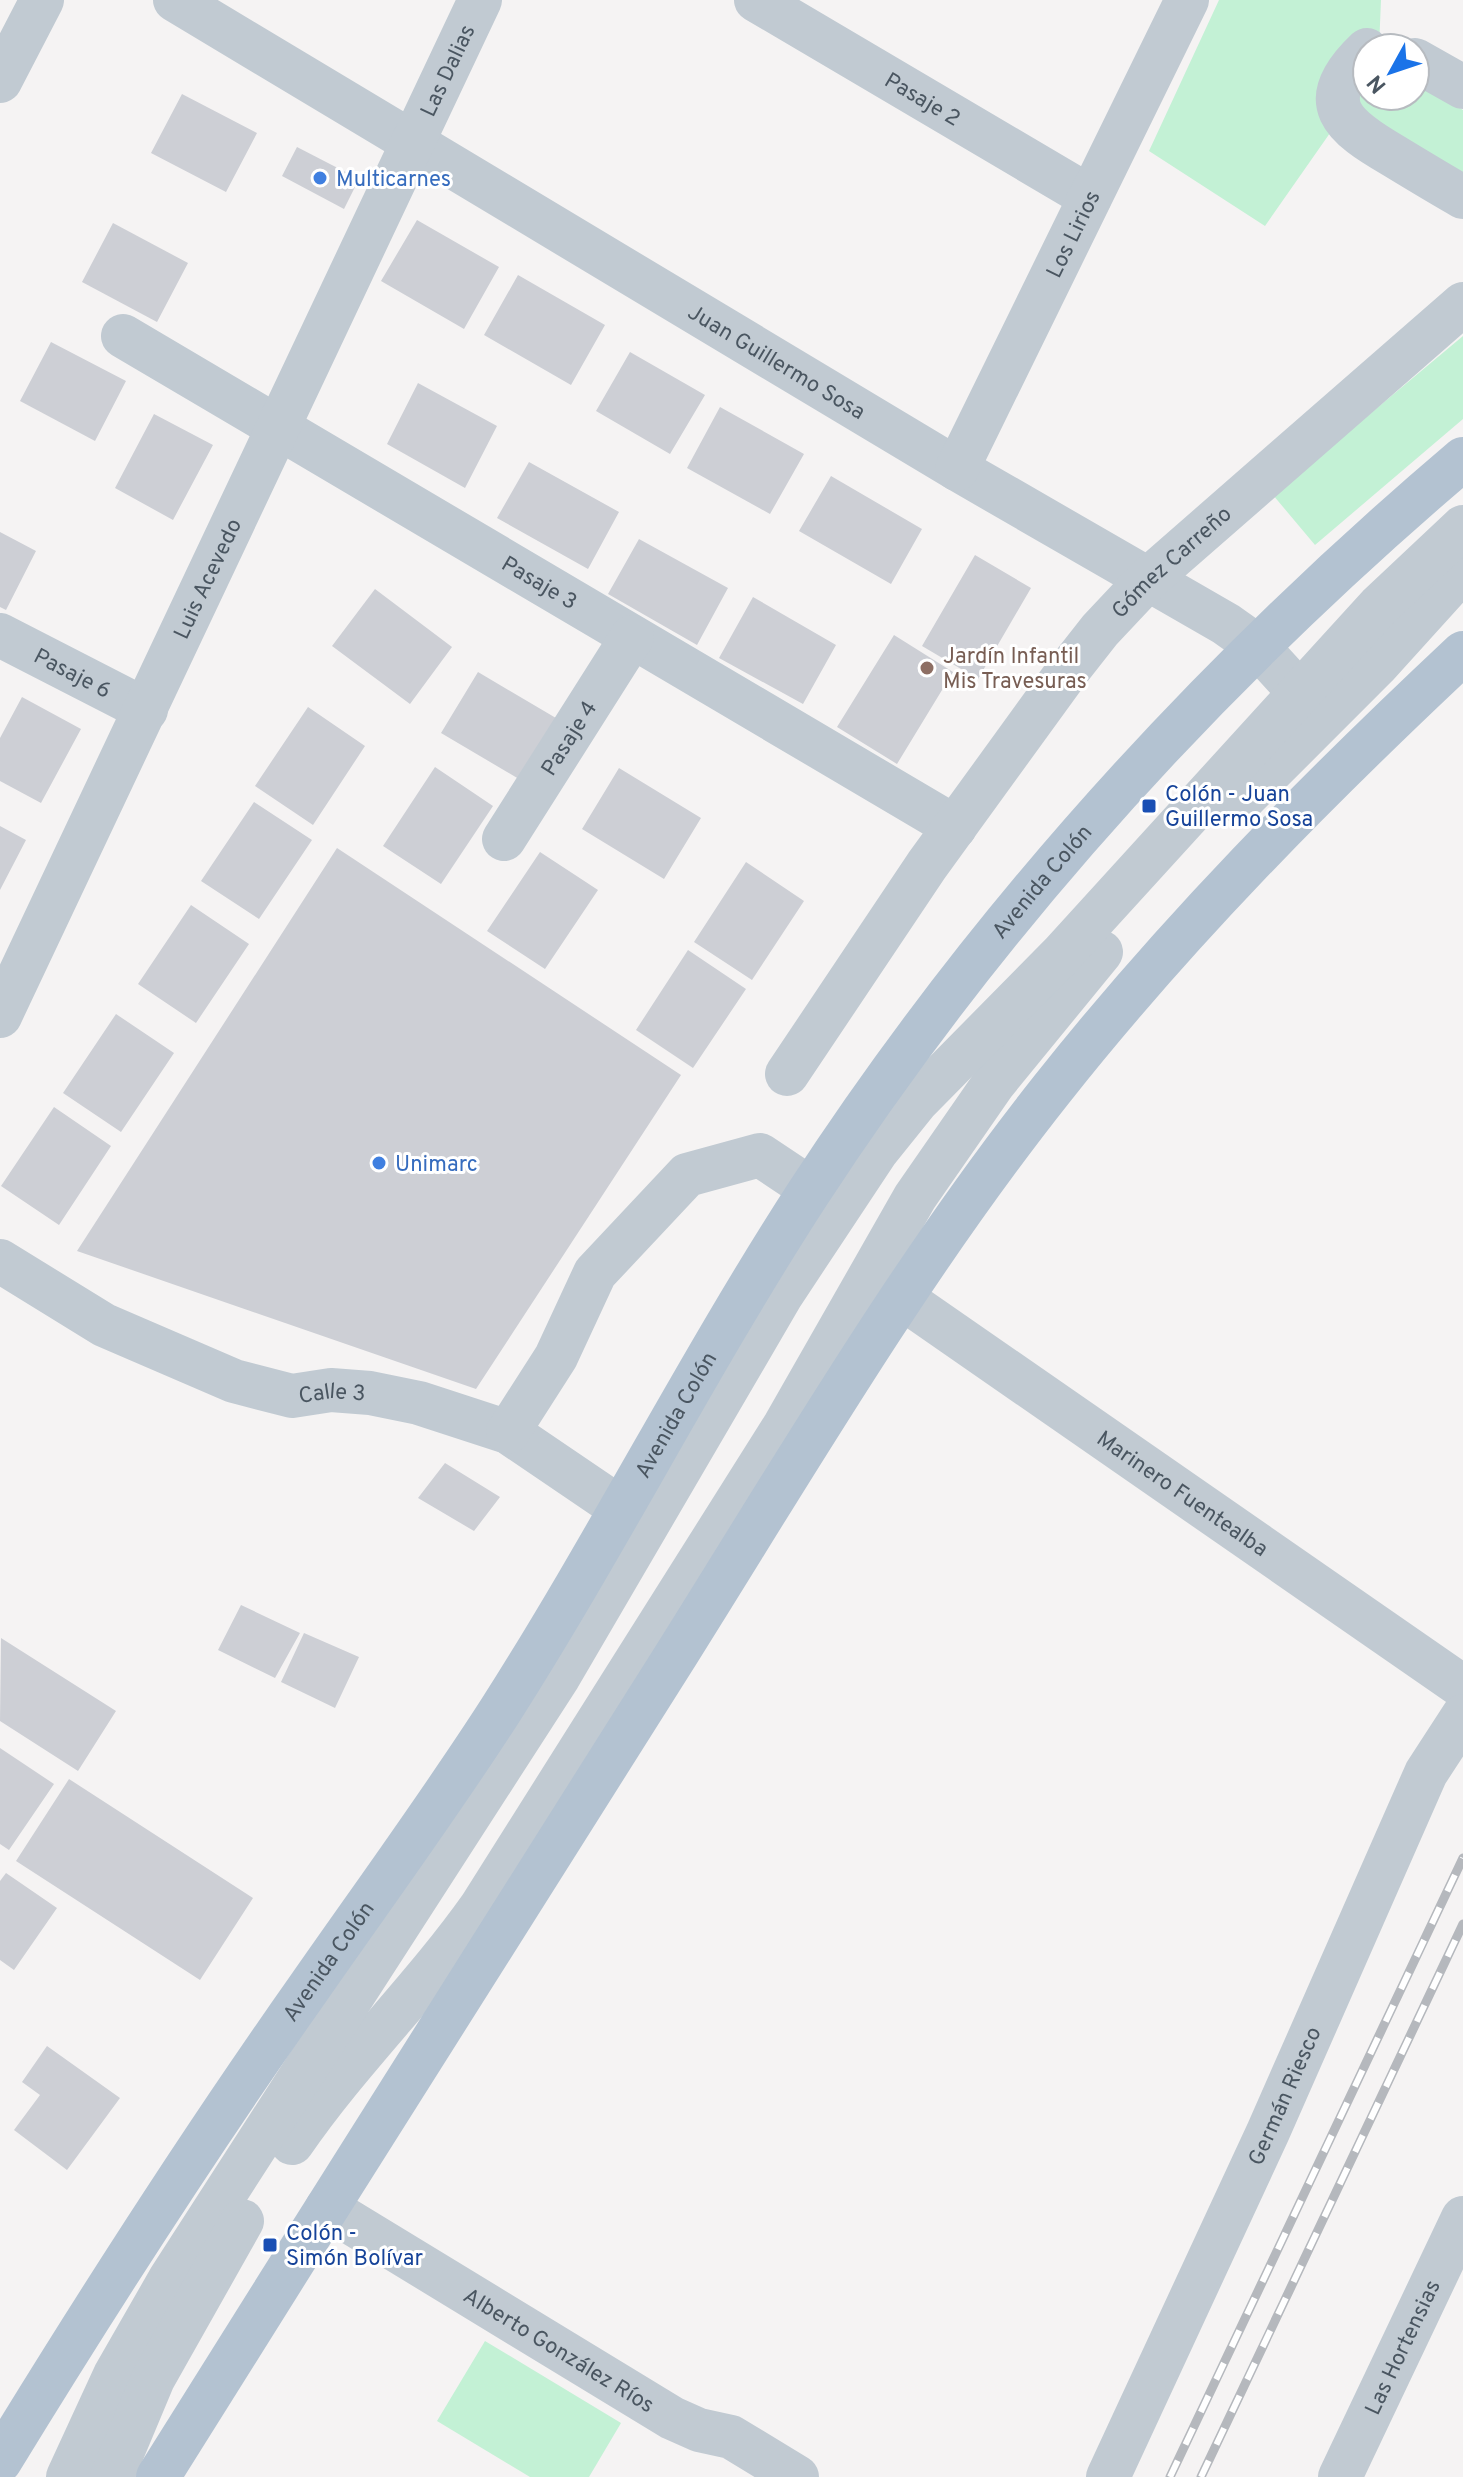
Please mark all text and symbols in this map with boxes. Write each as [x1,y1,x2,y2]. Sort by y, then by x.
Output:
street label: Las Dalias [416,21,482,122]
north arrow [1351,32,1431,112]
street label: Pasaje 2 [879,68,965,134]
text: N [1362,69,1393,98]
place label: Multicarnes [336,167,451,194]
marker: Multicarnes [311,169,329,187]
street label: Los Lirios [1042,187,1107,283]
street label: Juan Guillermo Sosa [682,300,869,427]
street label: Gómez Carreño [1107,501,1238,625]
street label: Luis Acevedo [169,515,249,644]
street label: Pasaje 3 [496,551,581,617]
street label: Pasaje 6 [29,644,115,706]
place label: Jardín Infantil Mis Travesuras [943,644,1087,696]
marker: Jardín Infantil Mis Travesuras [918,659,936,677]
street label: Pasaje 4 [537,696,604,782]
place label: Colón - Juan Guillermo Sosa [1165,782,1313,834]
marker: Colón - Juan Guillermo Sosa [1140,797,1158,815]
street label: Avenida Colón [987,820,1099,945]
place label: Unimarc [395,1152,478,1179]
marker: Unimarc [370,1154,388,1172]
street label: Avenida Colón [630,1348,724,1484]
street label: Calle 3 [297,1379,367,1411]
street label: Marinero Fuentealba [1091,1426,1273,1564]
street label: Avenida Colón [278,1897,381,2028]
street label: Germán Riesco [1243,2023,1329,2170]
place label: Colón - Simón Bolívar [286,2221,424,2273]
marker: Colón - Simón Bolívar [261,2236,279,2254]
street label: Las Hortensias [1360,2276,1448,2420]
street label: Alberto González Ríos [458,2283,658,2420]

